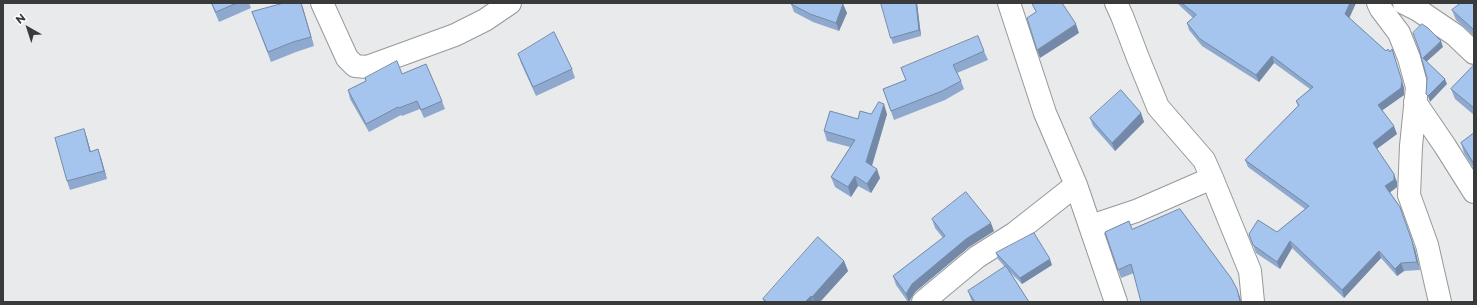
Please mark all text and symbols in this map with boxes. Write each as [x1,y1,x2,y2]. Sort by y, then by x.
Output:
north arrow [8,8,48,48]
text: N [13,10,28,27]

